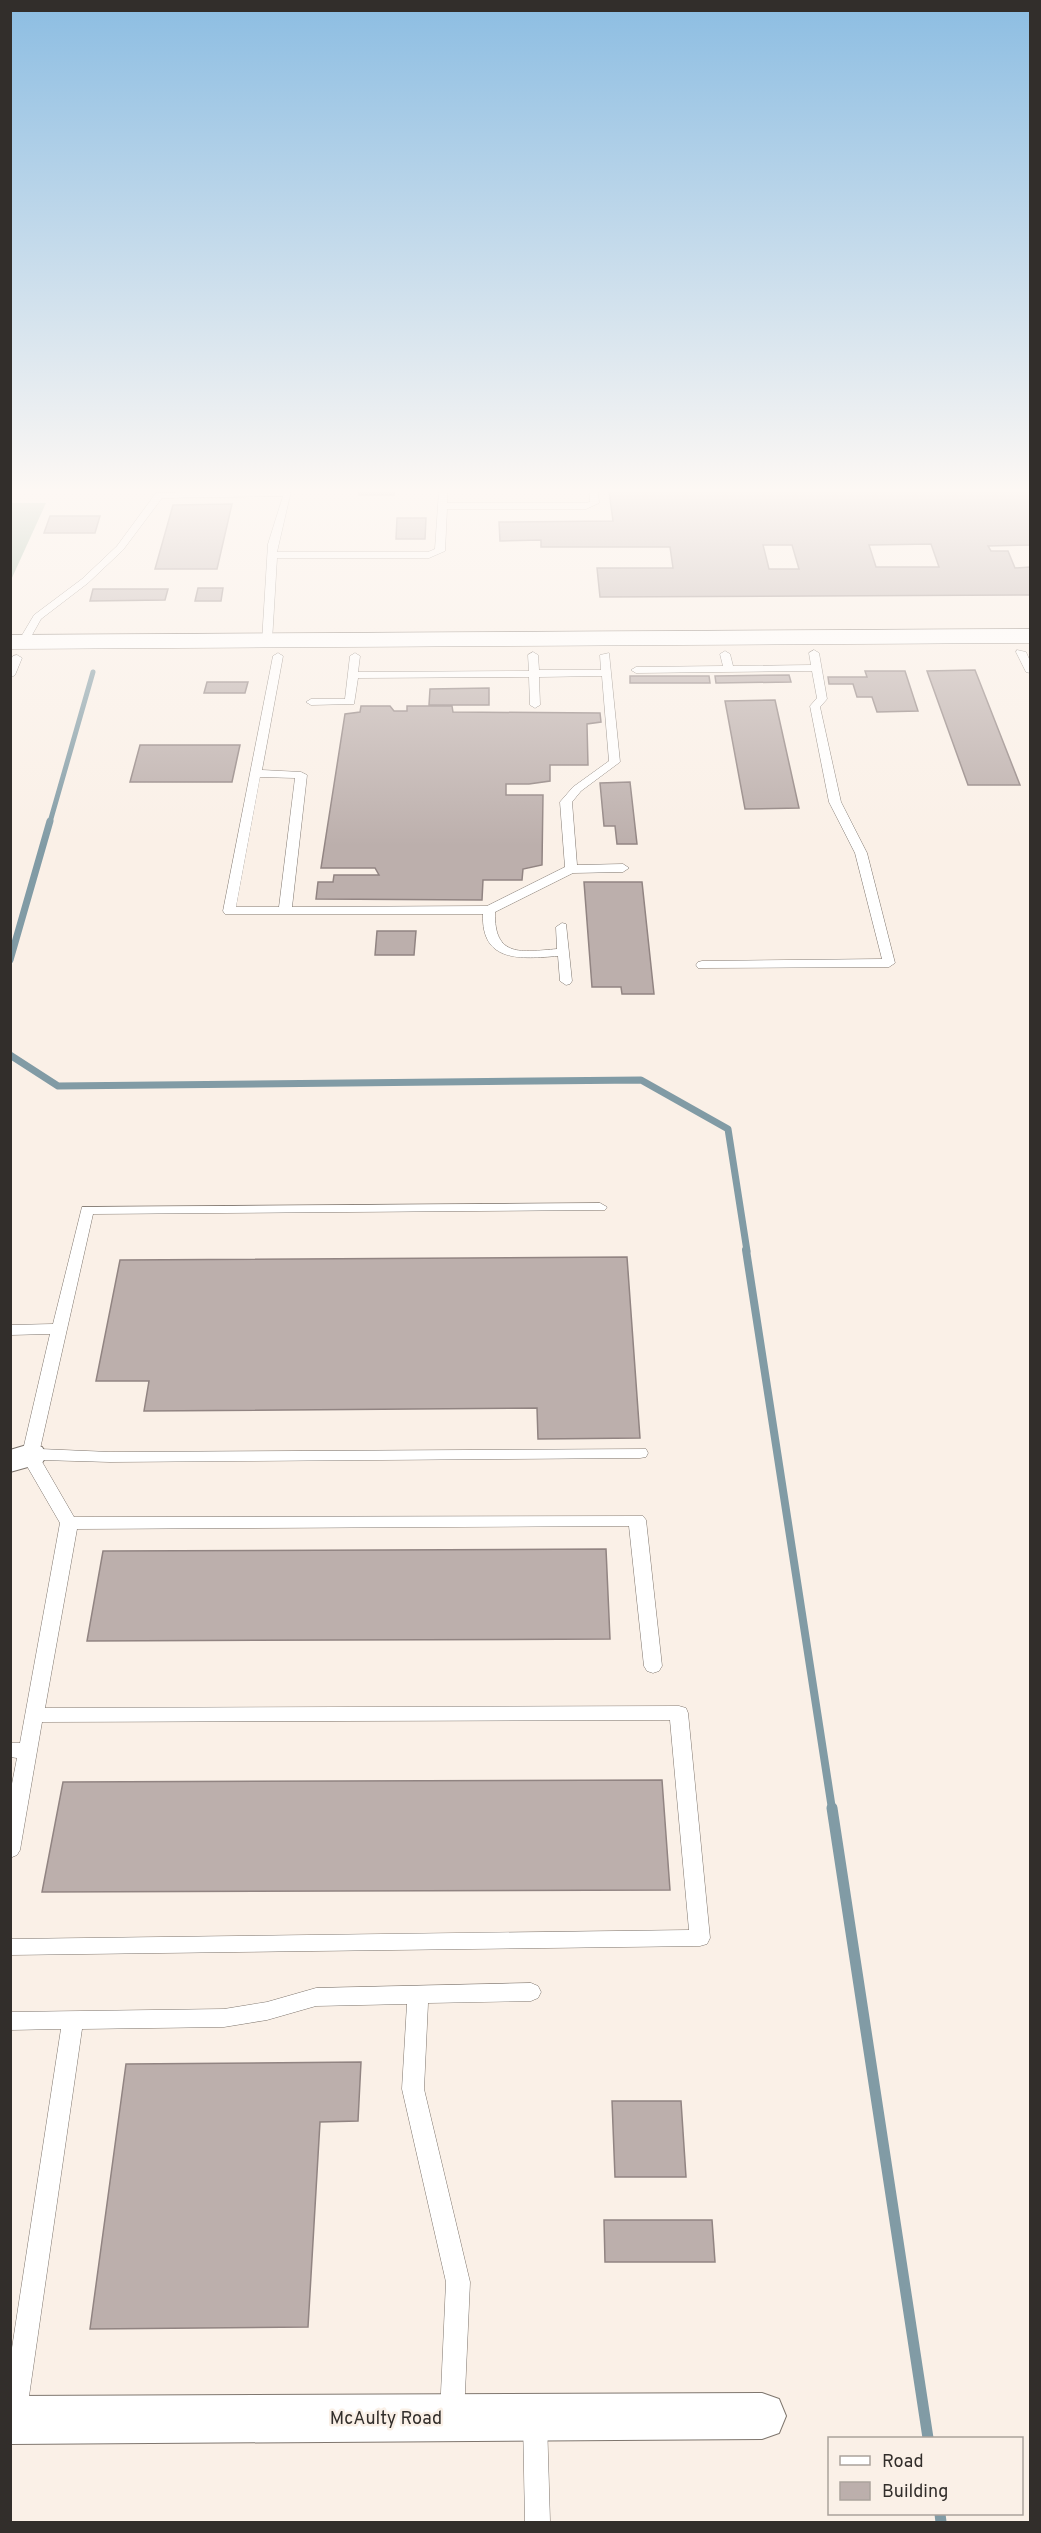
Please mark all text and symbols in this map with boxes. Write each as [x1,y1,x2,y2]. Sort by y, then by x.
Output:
street label: McAulty Road [330,2408,442,2431]
legend [828,2437,1023,2515]
text: Road [882,2451,924,2474]
text: Building [882,2481,948,2504]

